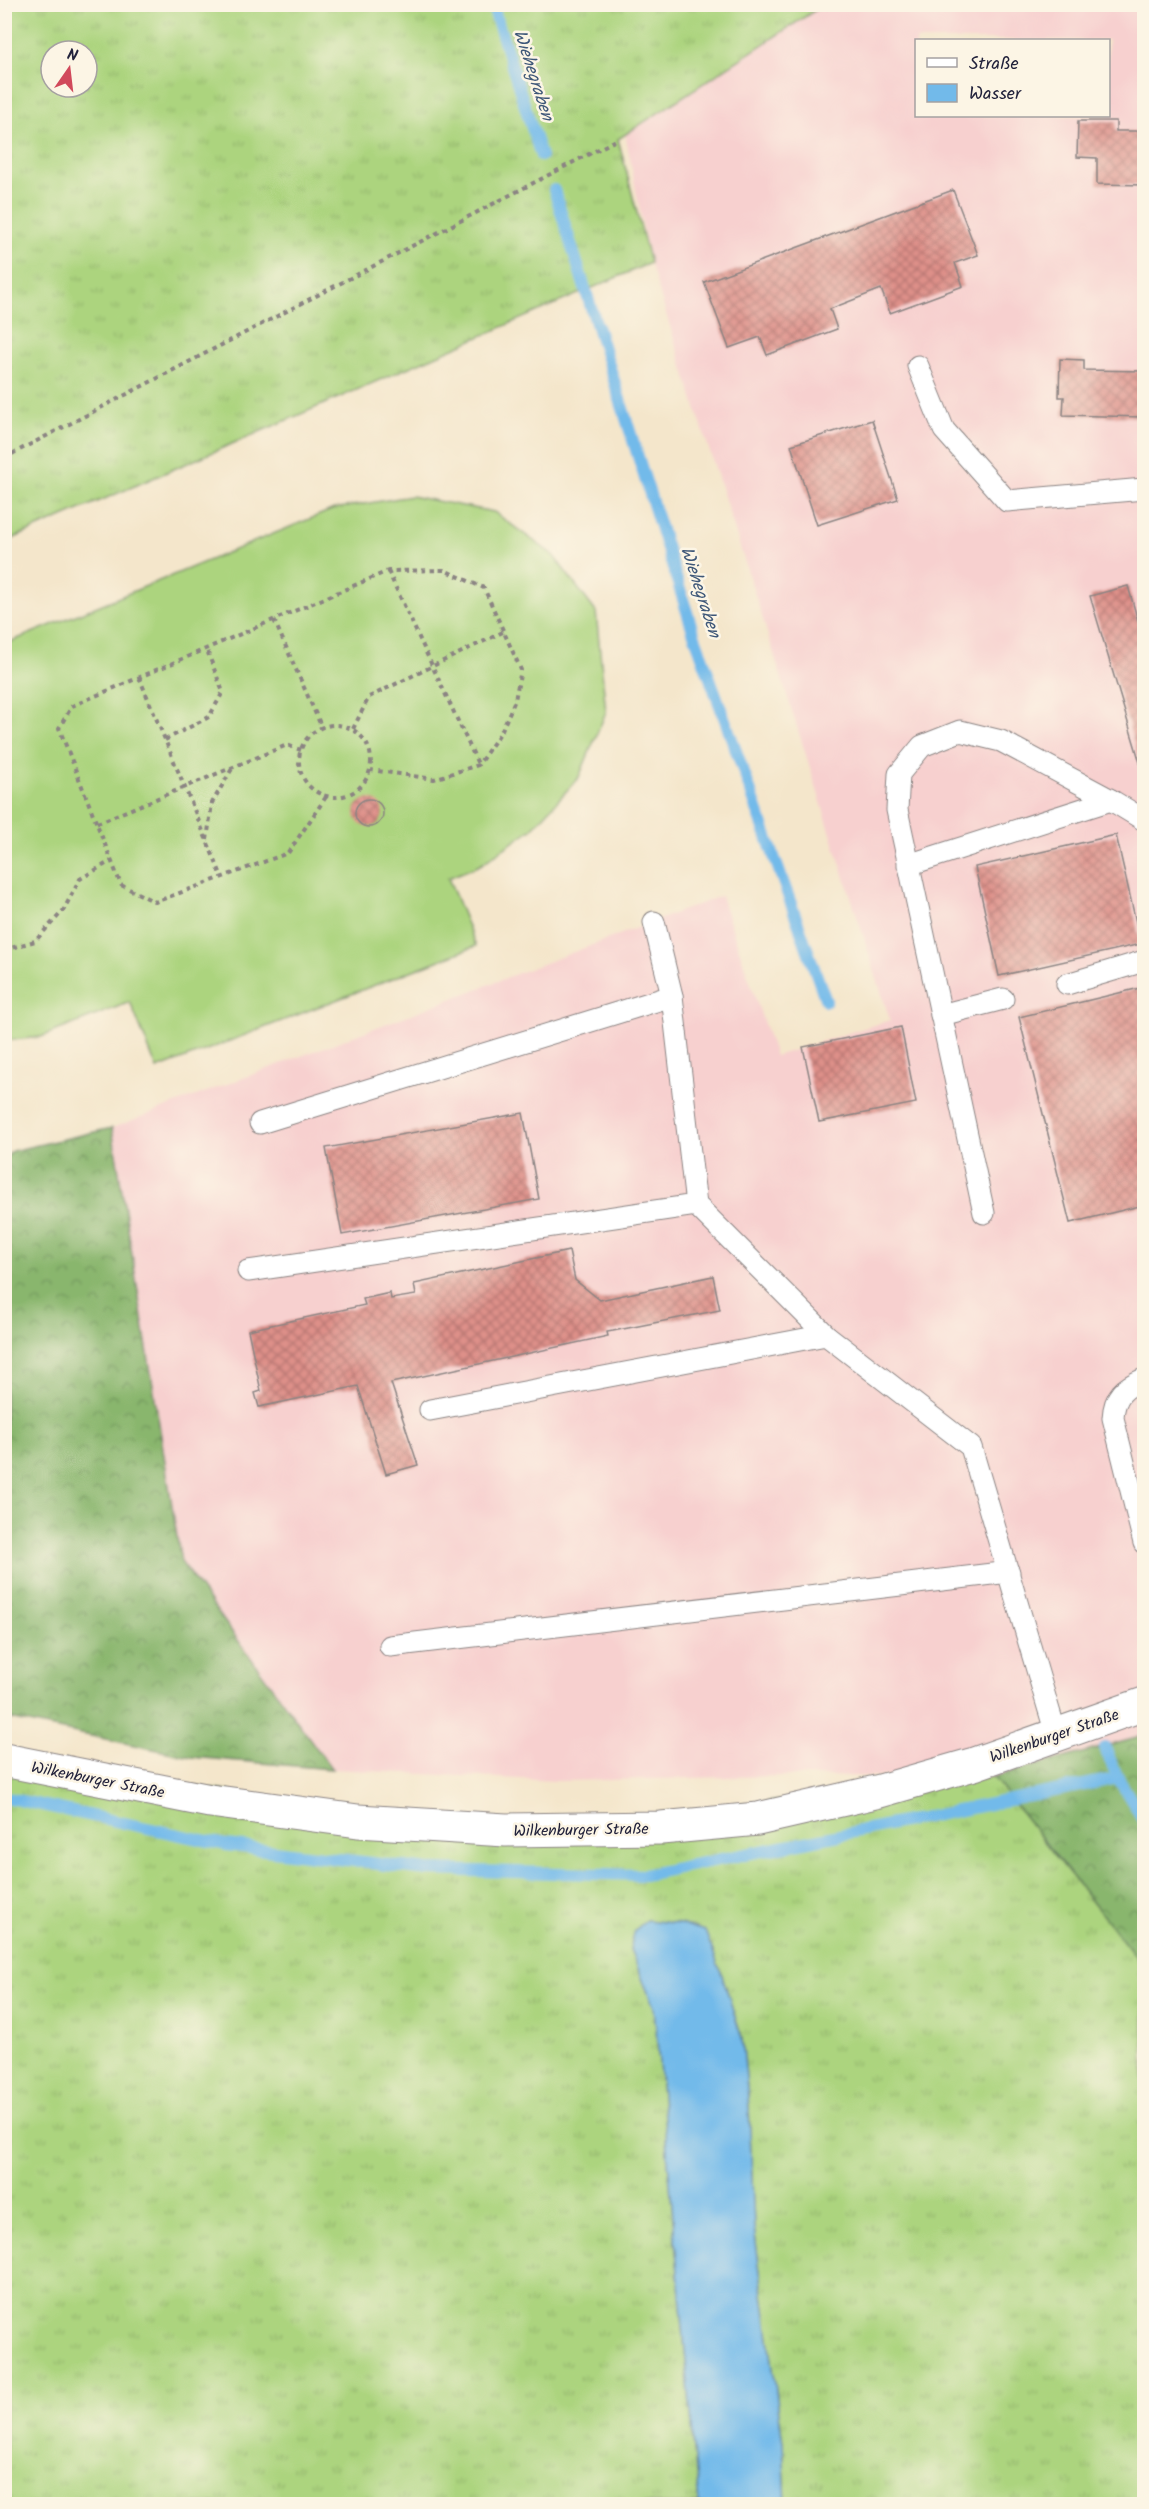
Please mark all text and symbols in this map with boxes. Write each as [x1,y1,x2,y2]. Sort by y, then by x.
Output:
water label: Wiehegraben [504,26,561,126]
north arrow [39,39,99,99]
legend [915,39,1110,117]
text: N [64,43,80,69]
text: Straße [969,50,1019,79]
text: Wasser [969,80,1022,109]
water label: Wiehegraben [671,543,728,643]
street label: Wilkenburger Straße [986,1703,1123,1770]
street label: Wilkenburger Straße [29,1755,167,1806]
street label: Wilkenburger Straße [513,1817,649,1844]

